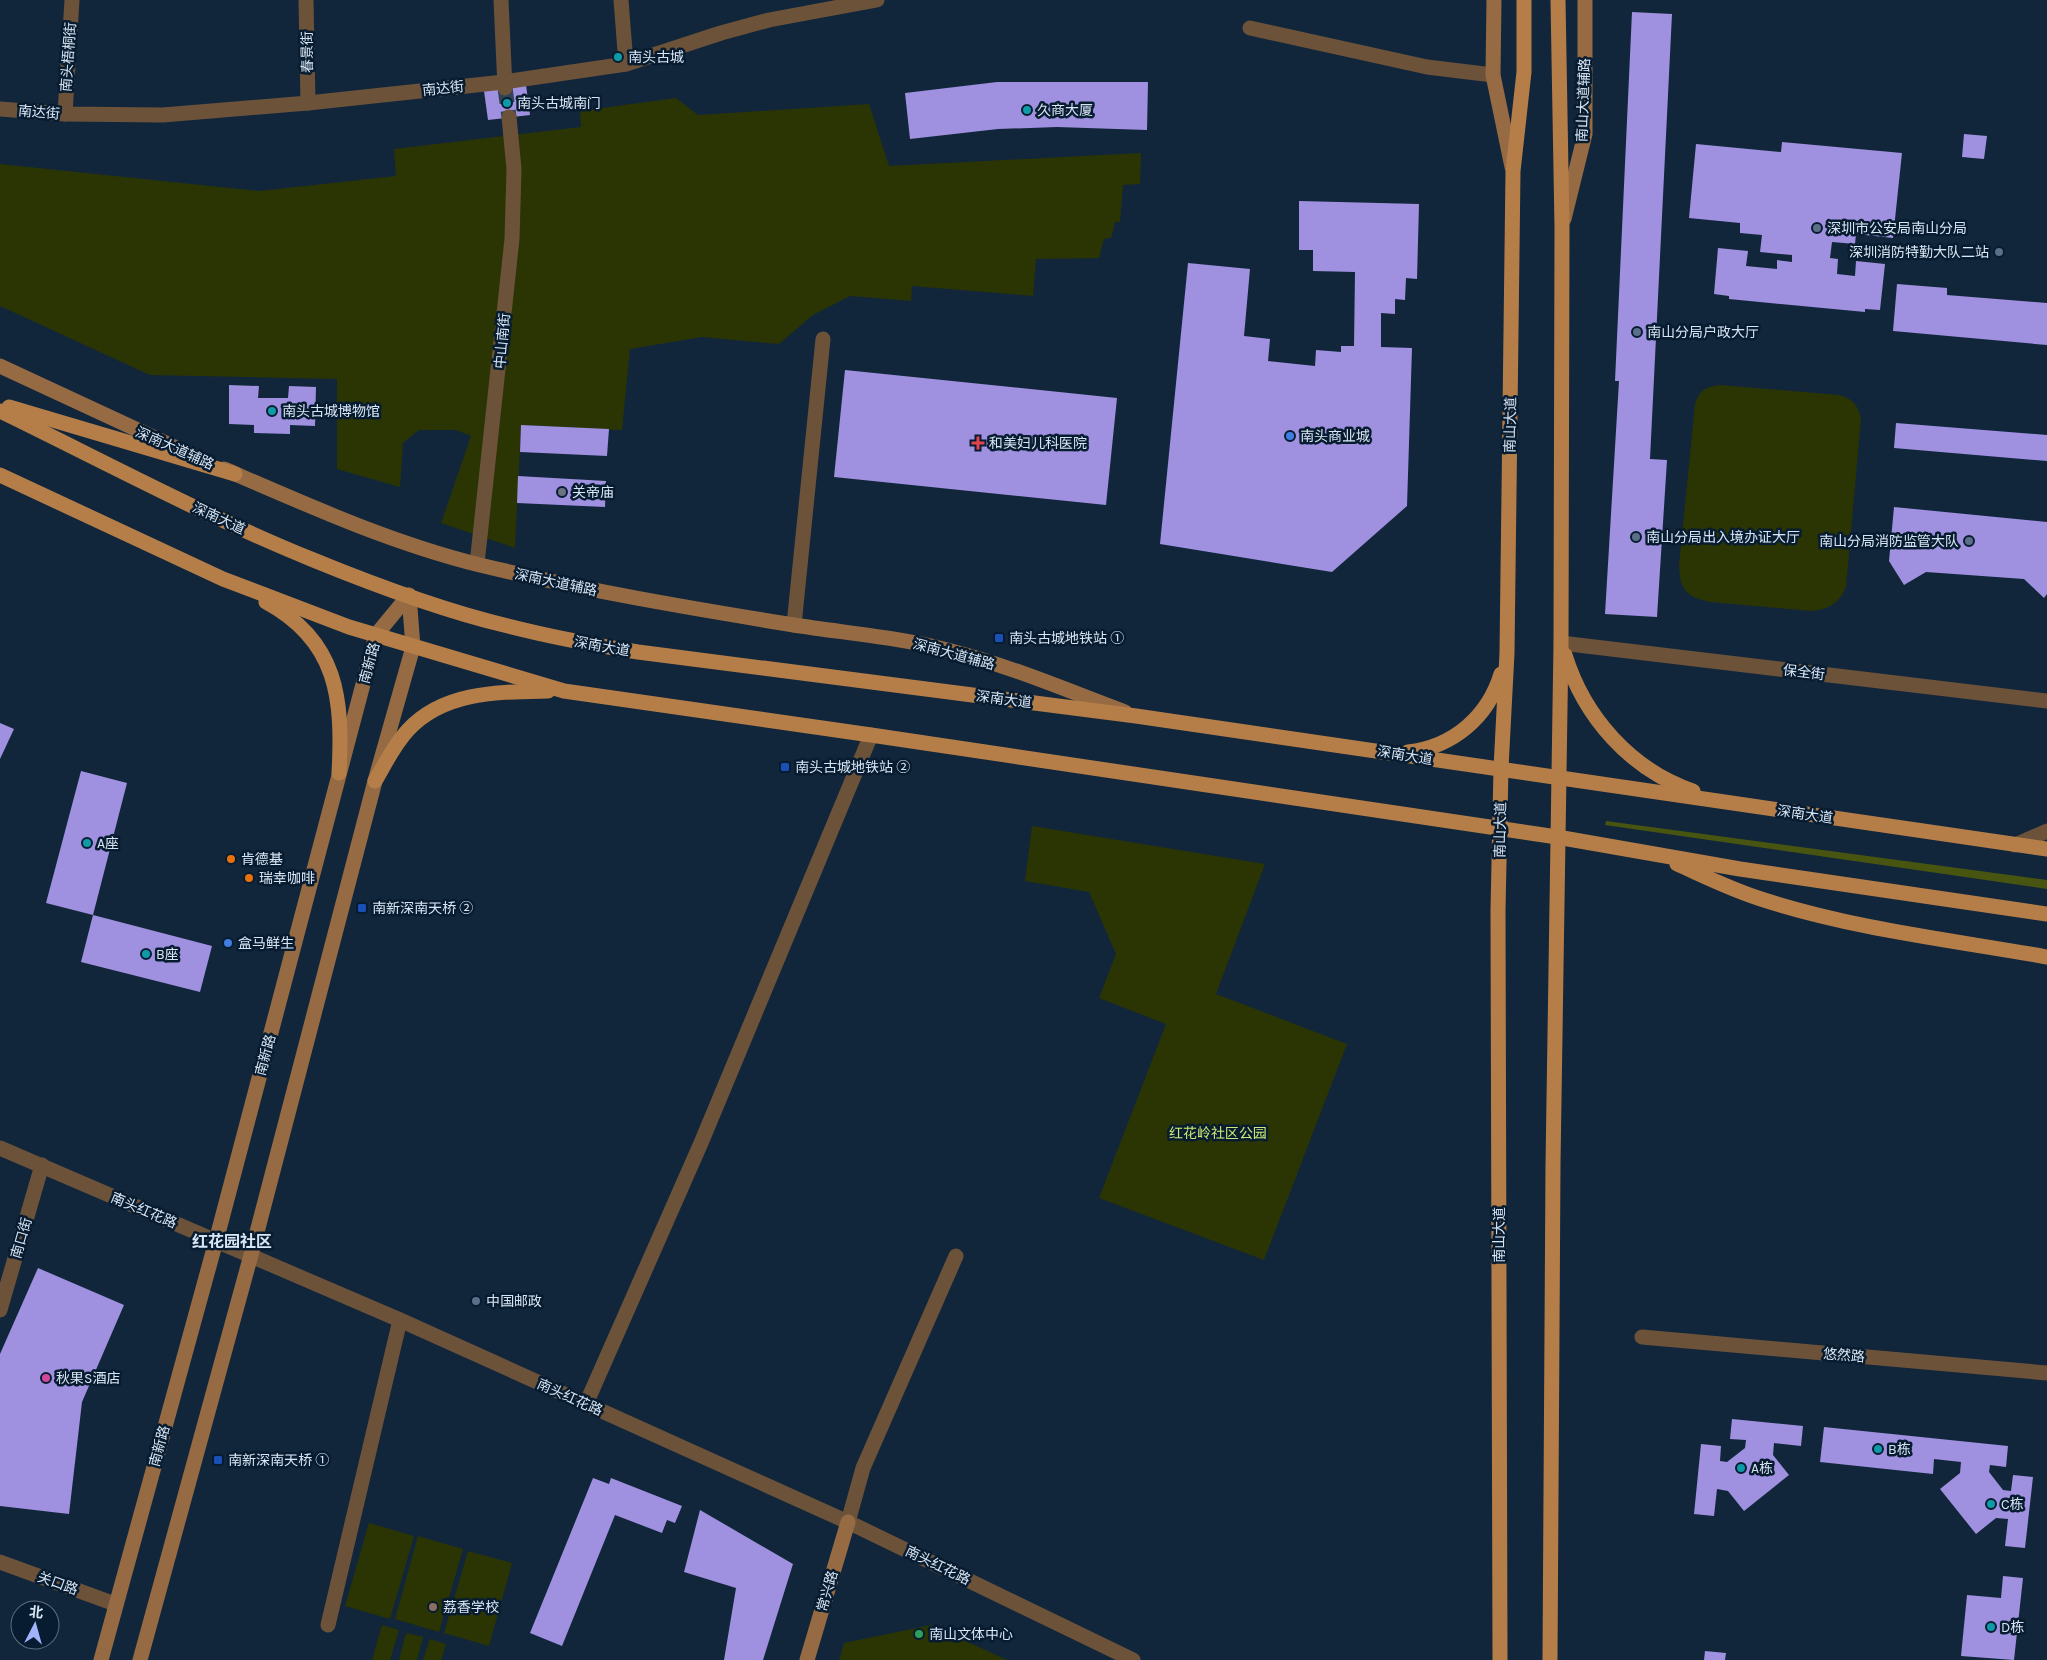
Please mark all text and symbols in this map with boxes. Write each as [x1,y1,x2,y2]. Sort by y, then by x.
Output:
street label: 南头梧桐街 [58,22,79,93]
street label: 春景街 [299,31,316,73]
place label: 南头古城 [628,49,684,66]
marker: 南头古城 [612,51,624,63]
street label: 南山大道辅路 [1574,58,1593,142]
street label: 南达街 [421,78,465,99]
place label: 南头古城南门 [517,95,601,112]
marker: 南头古城南门 [501,97,513,109]
street label: 南达街 [17,102,61,123]
place label: 久商大厦 [1037,102,1093,119]
marker: 久商大厦 [1021,104,1033,116]
place label: 深圳市公安局南山分局 [1827,220,1967,237]
marker: 深圳市公安局南山分局 [1811,222,1823,234]
place label: 深圳消防特勤大队二站 [1849,244,1989,261]
marker: 深圳消防特勤大队二站 [1993,246,2005,258]
street label: 中山南街 [492,312,513,370]
place label: 南山分局户政大厅 [1647,324,1759,341]
marker: 南山分局户政大厅 [1631,326,1643,338]
street label: 南山大道 [1502,397,1519,453]
place label: 南头古城博物馆 [282,403,380,420]
marker: 南头古城博物馆 [266,405,278,417]
street label: 深南大道辅路 [133,424,217,473]
place label: 南头商业城 [1300,428,1370,445]
marker: 南头商业城 [1284,430,1296,442]
place label: 和美妇儿科医院 [989,435,1087,452]
marker: 和美妇儿科医院 [971,436,985,450]
place label: 关帝庙 [572,484,614,501]
marker: 关帝庙 [556,486,568,498]
street label: 深南大道 [190,499,248,538]
place label: 南山分局出入境办证大厅 [1646,529,1800,546]
marker: 南山分局出入境办证大厅 [1630,531,1642,543]
place label: 南山分局消防监管大队 [1819,533,1959,550]
marker: 南山分局消防监管大队 [1963,535,1975,547]
street label: 深南大道辅路 [513,565,599,600]
place label: 南头古城地铁站 ① [1009,630,1124,647]
marker: 南头古城地铁站 ① [993,632,1005,644]
street label: 深南大道 [573,633,631,660]
street label: 深南大道辅路 [911,635,997,674]
street label: 南新路 [356,641,383,686]
street label: 保全街 [1782,662,1826,683]
street label: 深南大道 [975,688,1033,711]
street label: 深南大道 [1376,743,1434,768]
place label: 南头古城地铁站 ② [795,759,910,776]
marker: 南头古城地铁站 ② [779,761,791,773]
street label: 南山大道 [1492,802,1509,858]
street label: 深南大道 [1776,802,1834,827]
place label: A座 [97,835,119,852]
marker: A座 [81,837,93,849]
place label: 肯德基 [241,851,283,868]
marker: 肯德基 [225,853,237,865]
place label: 瑞幸咖啡 [259,870,315,887]
marker: 瑞幸咖啡 [243,872,255,884]
place label: 南新深南天桥 ② [372,900,473,917]
marker: 南新深南天桥 ② [356,902,368,914]
place label: 盒马鲜生 [238,935,294,952]
marker: 盒马鲜生 [222,937,234,949]
place label: B座 [156,946,179,963]
marker: B座 [140,948,152,960]
street label: 南新路 [252,1033,279,1078]
park label: 红花岭社区公园 [1169,1125,1267,1142]
street label: 南头红花路 [108,1189,179,1232]
street label: 南山大道 [1491,1207,1508,1263]
street label: 南口街 [8,1216,35,1261]
district label: 红花园社区 [192,1232,272,1251]
place label: 中国邮政 [486,1293,542,1310]
marker: 中国邮政 [470,1295,482,1307]
street label: 悠然路 [1822,1345,1866,1366]
place label: 秋果S酒店 [56,1370,120,1387]
marker: 秋果S酒店 [40,1372,52,1384]
street label: 南头红花路 [534,1375,605,1419]
street label: 南新路 [146,1424,173,1469]
place label: B栋 [1888,1441,1911,1458]
marker: B栋 [1872,1443,1884,1455]
place label: 南新深南天桥 ① [228,1452,329,1469]
marker: 南新深南天桥 ① [212,1454,224,1466]
place label: A栋 [1751,1460,1773,1477]
marker: A栋 [1735,1462,1747,1474]
place label: C栋 [2001,1496,2024,1513]
marker: C栋 [1985,1498,1997,1510]
street label: 南头红花路 [903,1542,973,1588]
street label: 关口路 [35,1568,80,1599]
street label: 常兴路 [814,1569,841,1614]
place label: 荔香学校 [443,1599,499,1616]
north arrow [10,1600,60,1650]
marker: 荔香学校 [427,1601,439,1613]
text: 北 [28,1603,44,1622]
place label: D栋 [2001,1619,2024,1636]
marker: D栋 [1985,1621,1997,1633]
place label: 南山文体中心 [929,1626,1013,1643]
marker: 南山文体中心 [913,1628,925,1640]

